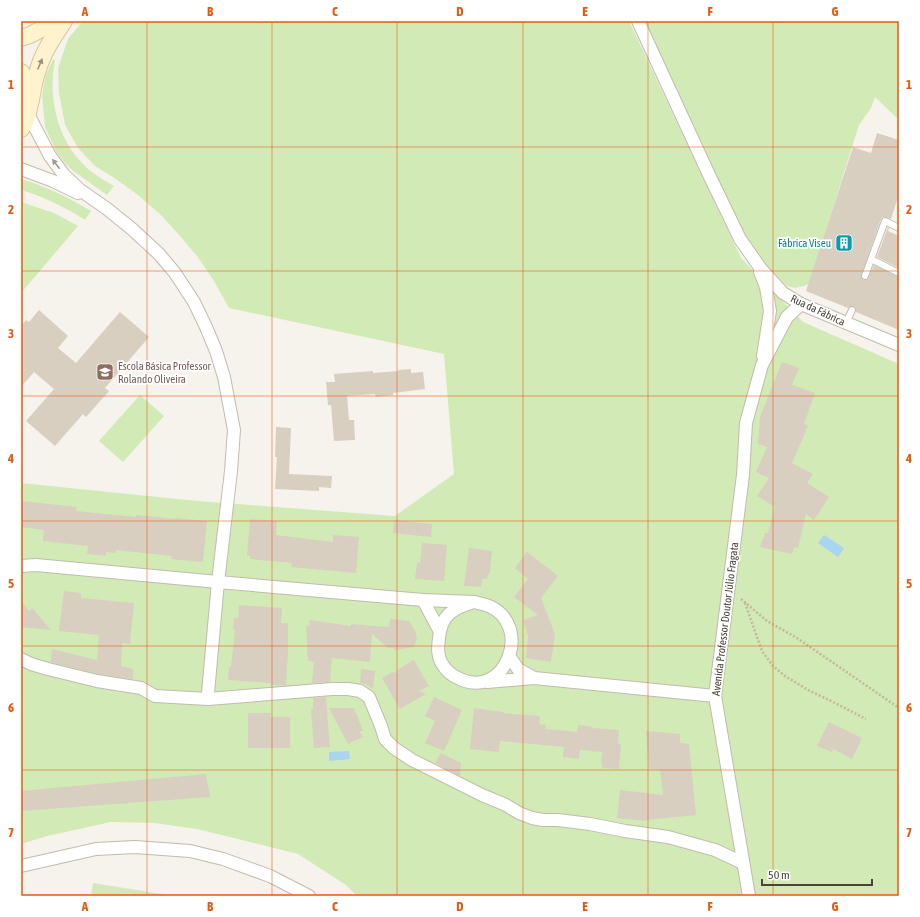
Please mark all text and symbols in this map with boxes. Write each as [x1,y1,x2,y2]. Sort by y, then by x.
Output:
text: A [81,4,89,19]
text: B [207,4,214,19]
text: C [332,4,338,19]
text: D [456,4,464,19]
text: E [582,4,588,19]
text: F [707,4,713,19]
text: G [832,4,839,19]
one-way arrow [37,58,43,70]
text: 1 [8,77,14,92]
text: 1 [906,77,912,92]
one-way arrow [52,159,60,169]
text: 2 [8,202,14,217]
text: 2 [906,202,912,217]
building icon: Fábrica Viseu [834,233,854,253]
place label: Fábrica Viseu [778,237,831,249]
street label: Rua da Fábrica [789,292,847,328]
text: 3 [8,326,14,341]
text: 3 [906,326,912,341]
place label: Escola Básica Professor Rolando Oliveira [118,360,212,385]
school or university icon: Escola Básica Professor Rolando Oliveira [95,362,115,382]
text: 4 [7,451,14,466]
text: 4 [905,451,912,466]
street label: Avenida Professor Doutor Júlio Fragata [710,541,740,697]
text: 5 [8,576,14,591]
text: 5 [906,576,912,591]
text: 6 [8,700,14,715]
text: 6 [906,700,912,715]
text: 7 [8,825,14,840]
text: 7 [906,825,912,840]
scale bar [762,861,872,887]
text: 50 m [768,868,790,882]
text: A [81,899,89,914]
text: B [207,899,214,914]
text: C [332,899,338,914]
text: D [456,899,464,914]
text: E [582,899,588,914]
text: F [707,899,713,914]
text: G [832,899,839,914]

